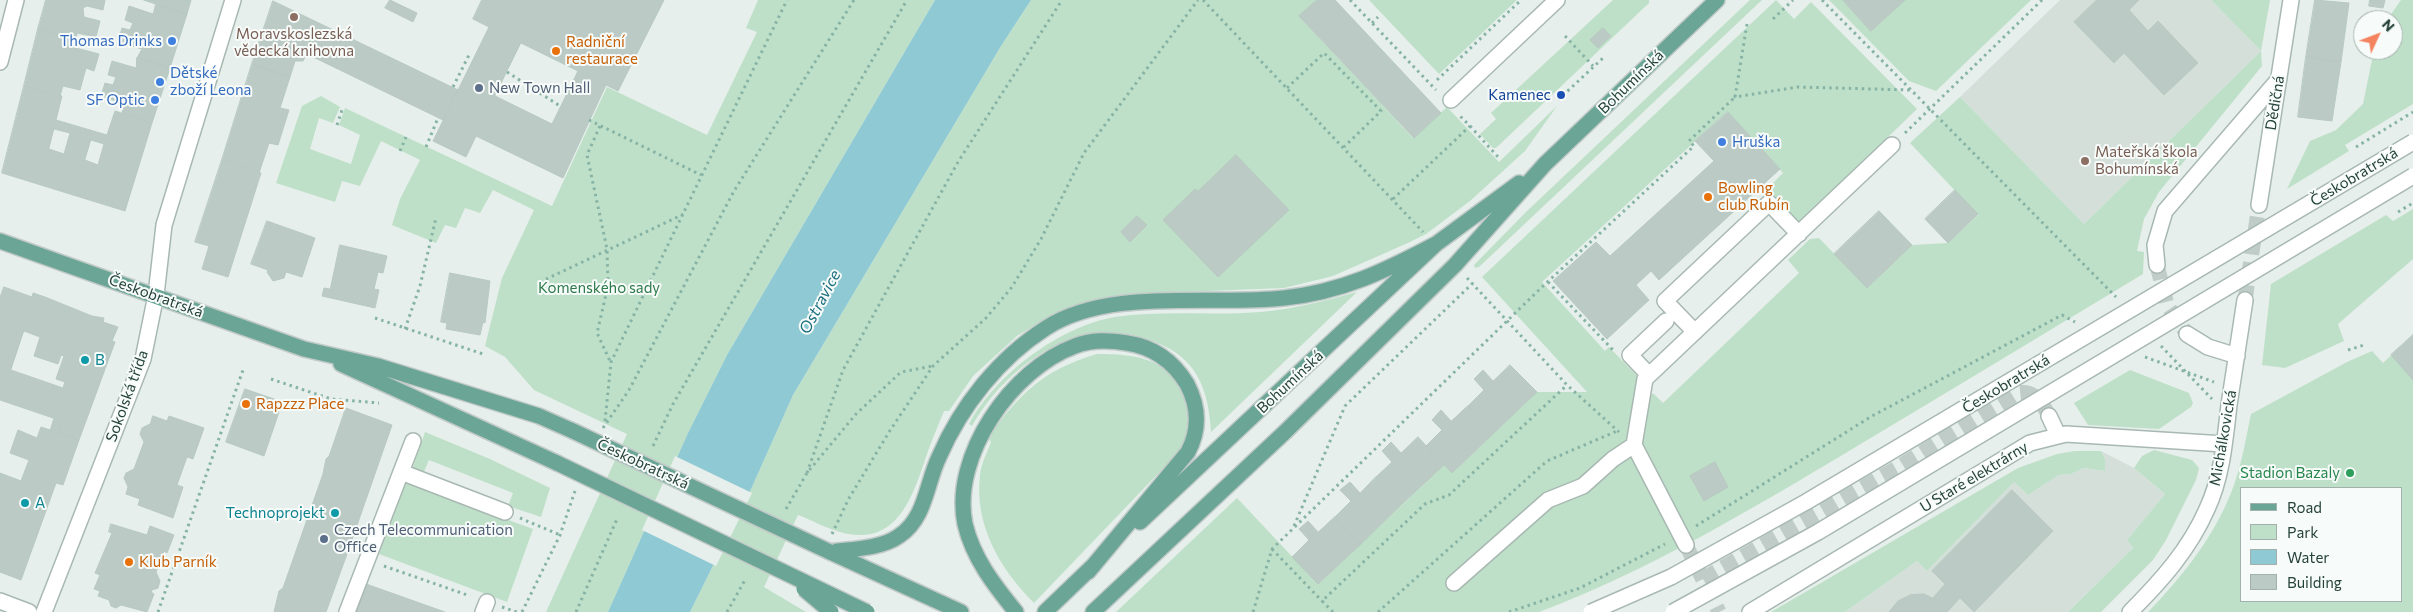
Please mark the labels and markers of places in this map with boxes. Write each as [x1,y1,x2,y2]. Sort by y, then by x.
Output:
marker: Moravskoslezská vědecká knihovna [288,11,300,23]
place label: Moravskoslezská vědecká knihovna [234,25,354,60]
place label: Thomas Drinks [60,32,162,50]
place label: Radniční restaurace [566,33,638,68]
marker: Thomas Drinks [166,35,178,47]
marker: Radniční restaurace [550,45,562,57]
place label: Dětské zboží Leona [170,64,251,99]
marker: Dětské zboží Leona [154,76,166,88]
place label: New Town Hall [489,79,590,97]
marker: New Town Hall [473,82,485,94]
place label: Kamenec [1488,86,1551,104]
marker: Kamenec [1555,89,1567,101]
place label: SF Optic [86,91,145,109]
marker: SF Optic [149,94,161,106]
place label: Hruška [1732,133,1780,151]
marker: Hruška [1716,136,1728,148]
place label: Mateřská škola Bohumínská [2095,143,2198,178]
marker: Mateřská škola Bohumínská [2079,155,2091,167]
place label: Bowling club Rubín [1718,179,1789,214]
marker: Bowling club Rubín [1702,191,1714,203]
place label: B [95,351,105,369]
marker: B [79,354,91,366]
place label: Rapzzz Place [256,395,344,413]
marker: Rapzzz Place [240,398,252,410]
place label: Stadion Bazaly [2240,464,2340,482]
marker: Stadion Bazaly [2344,467,2356,479]
place label: A [35,494,45,512]
marker: A [19,497,31,509]
place label: Technoprojekt [225,504,325,522]
marker: Technoprojekt [329,507,341,519]
place label: Czech Telecommunication Office [334,521,513,556]
marker: Czech Telecommunication Office [318,533,330,545]
place label: Klub Parník [139,553,217,571]
marker: Klub Parník [123,556,135,568]

